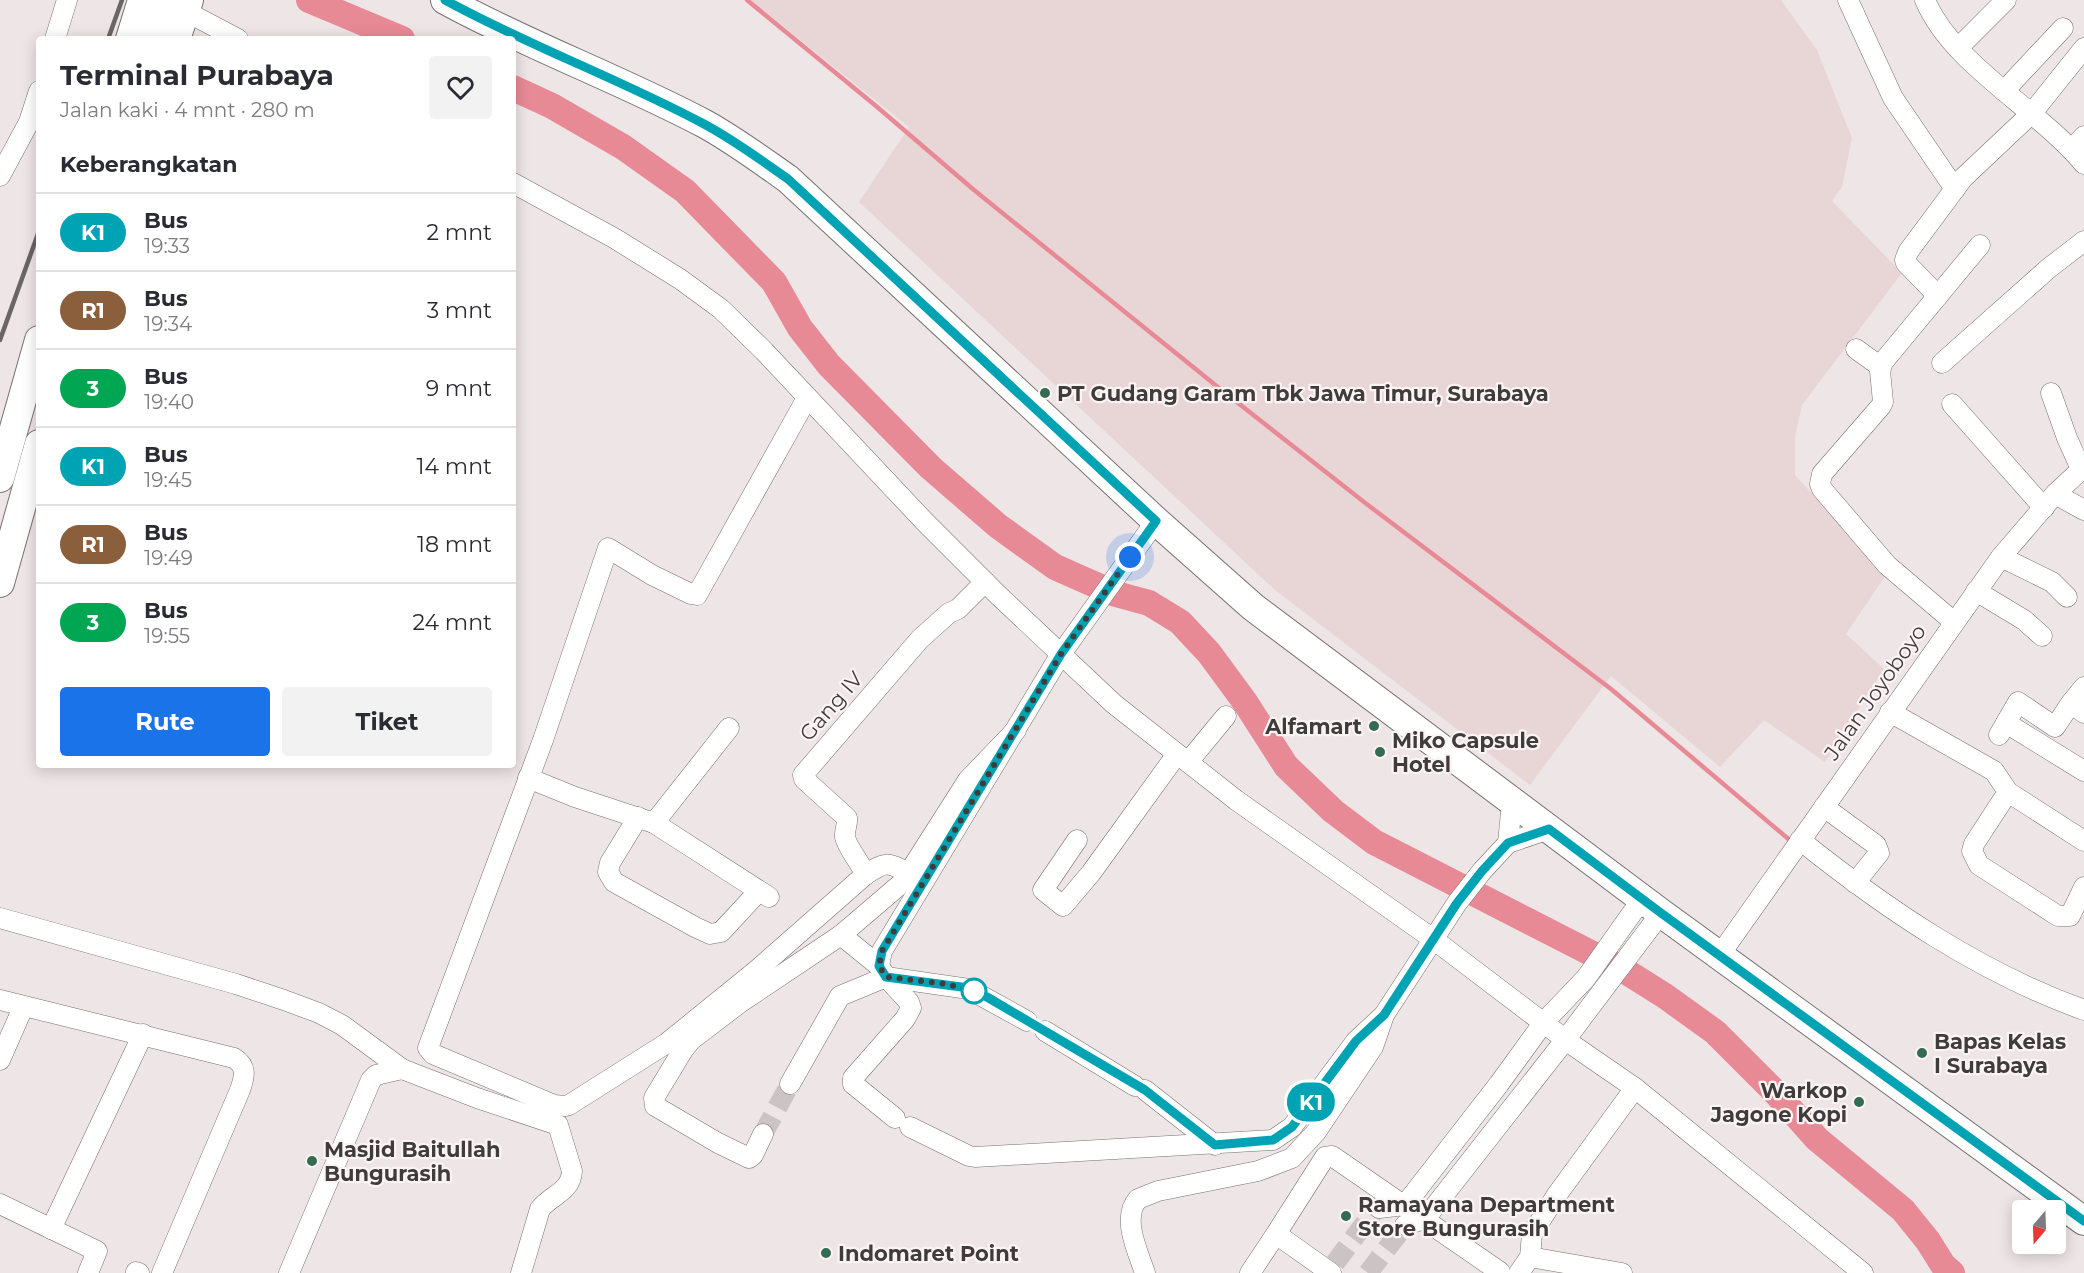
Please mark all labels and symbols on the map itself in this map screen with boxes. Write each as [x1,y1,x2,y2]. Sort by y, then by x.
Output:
place label: PT Gudang Garam Tbk Jawa Timur, Surabaya [1057,381,1549,406]
marker: PT Gudang Garam Tbk Jawa Timur, Surabaya [1038,386,1052,400]
your location [1115,542,1145,572]
street label: Jalan Joyoboyo [1818,619,1931,765]
street label: Gang IV [794,666,868,746]
place label: Alfamart [1264,714,1362,739]
marker: Alfamart [1367,719,1381,733]
place label: Miko Capsule Hotel [1392,728,1539,777]
marker: Miko Capsule Hotel [1373,745,1387,759]
unlabelled marker [961,978,987,1004]
place label: Bapas Kelas I Surabaya [1934,1029,2066,1078]
marker: Bapas Kelas I Surabaya [1915,1046,1929,1060]
place label: Warkop Jagone Kopi [1710,1078,1847,1127]
line badge: K1 [1284,1082,1338,1122]
marker: Warkop Jagone Kopi [1852,1095,1866,1109]
place label: Masjid Baitullah Bungurasih [324,1137,500,1186]
marker: Masjid Baitullah Bungurasih [305,1154,319,1168]
place label: Ramayana Department Store Bungurasih [1358,1192,1615,1241]
north arrow [2012,1200,2066,1254]
marker: Ramayana Department Store Bungurasih [1339,1209,1353,1223]
place label: Indomaret Point [838,1241,1019,1266]
marker: Indomaret Point [819,1246,833,1260]

